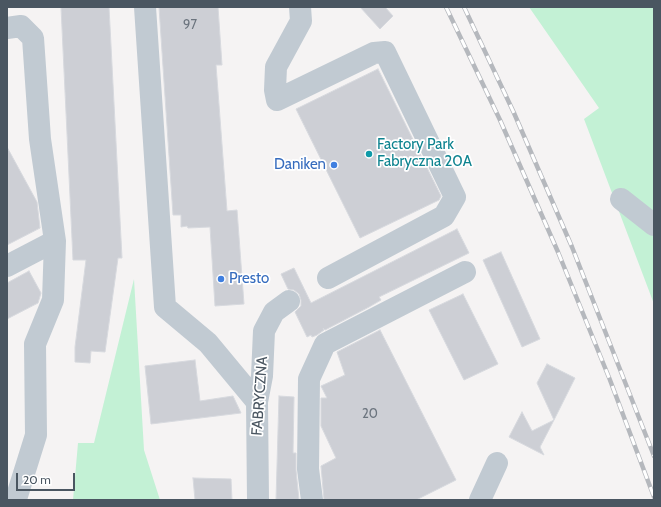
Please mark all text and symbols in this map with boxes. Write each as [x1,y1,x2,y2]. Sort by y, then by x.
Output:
house number: 97 [183,17,197,33]
place label: Factory Park Fabryczna 20A [377,136,472,171]
marker: Factory Park Fabryczna 20A [364,149,374,159]
place label: Daniken [274,156,326,174]
marker: Daniken [329,160,339,170]
place label: Presto [229,270,269,288]
marker: Presto [216,274,226,284]
street label: FABRYCZNA [248,356,272,436]
house number: 20 [362,406,378,422]
scale bar [18,465,77,491]
text: 20 m [23,472,51,487]

